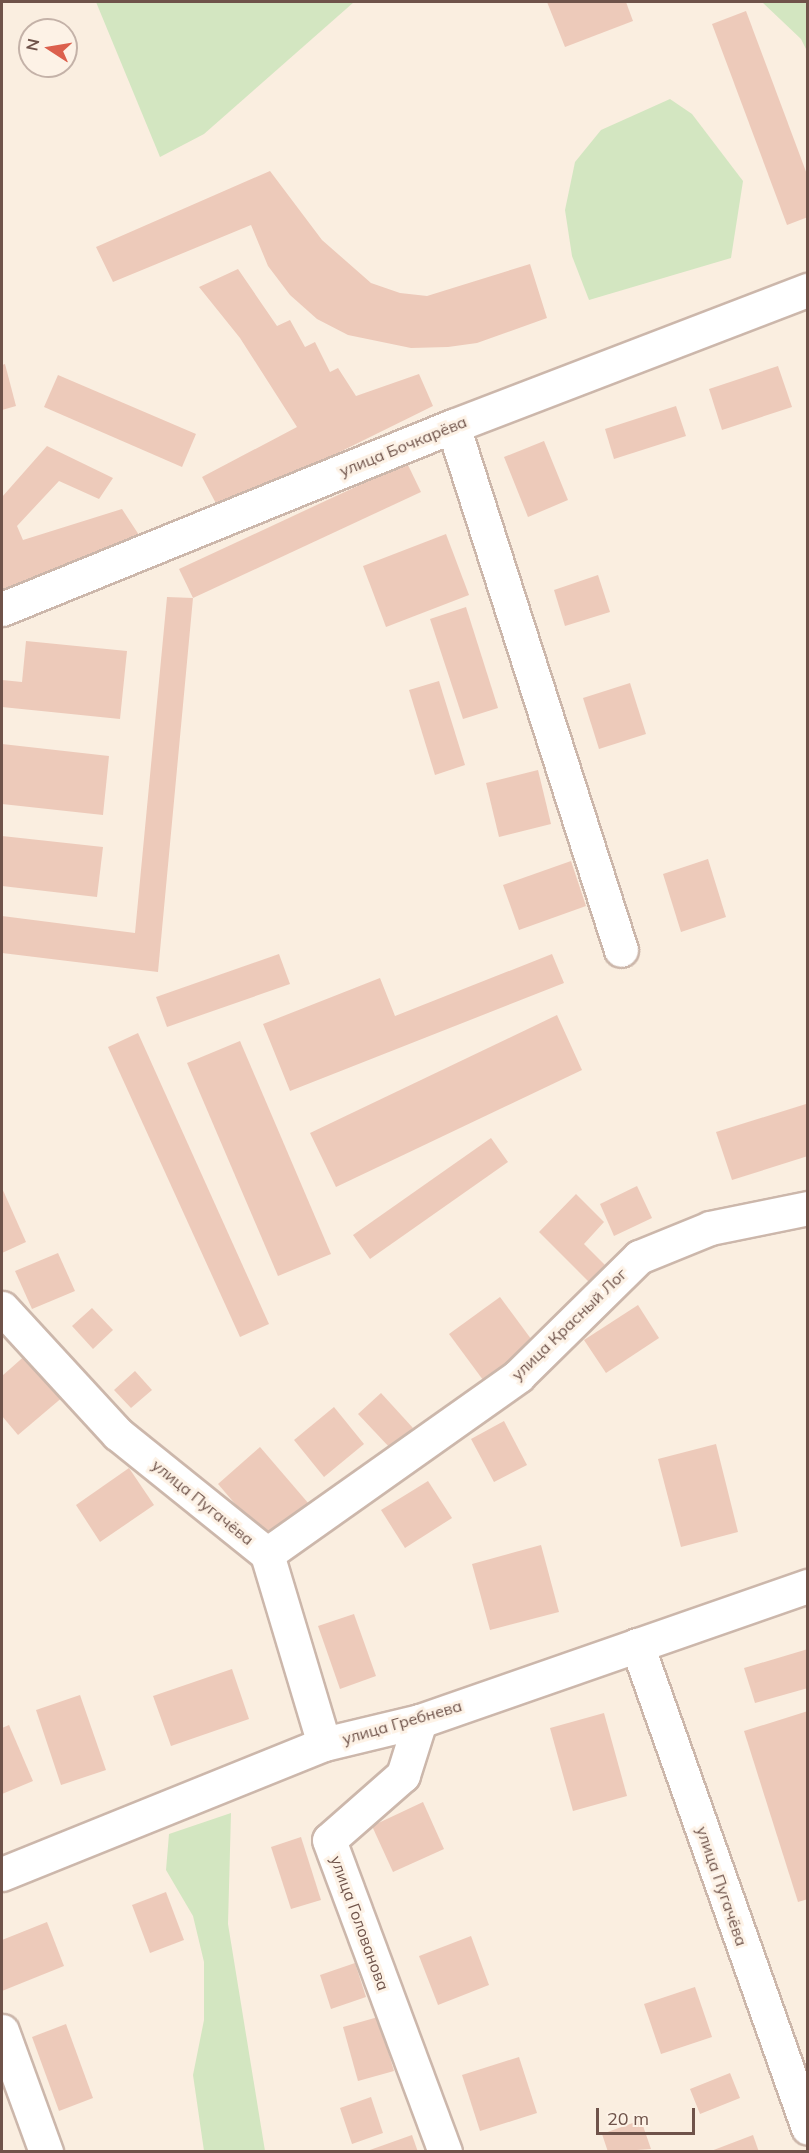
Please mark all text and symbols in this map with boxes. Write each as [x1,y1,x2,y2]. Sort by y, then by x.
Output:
north arrow [18,18,78,78]
text: N [21,37,43,53]
street label: улица Бочкарёва [337,412,469,480]
street label: улица Красный Лог [507,1264,631,1384]
street label: улица Пугачёва [148,1455,258,1549]
street label: улица Гребнева [340,1696,464,1748]
street label: улица Пугачёва [693,1824,751,1948]
street label: улица Голованова [327,1853,393,1993]
scale bar [599,2096,698,2134]
text: 20 m [607,2107,649,2130]

